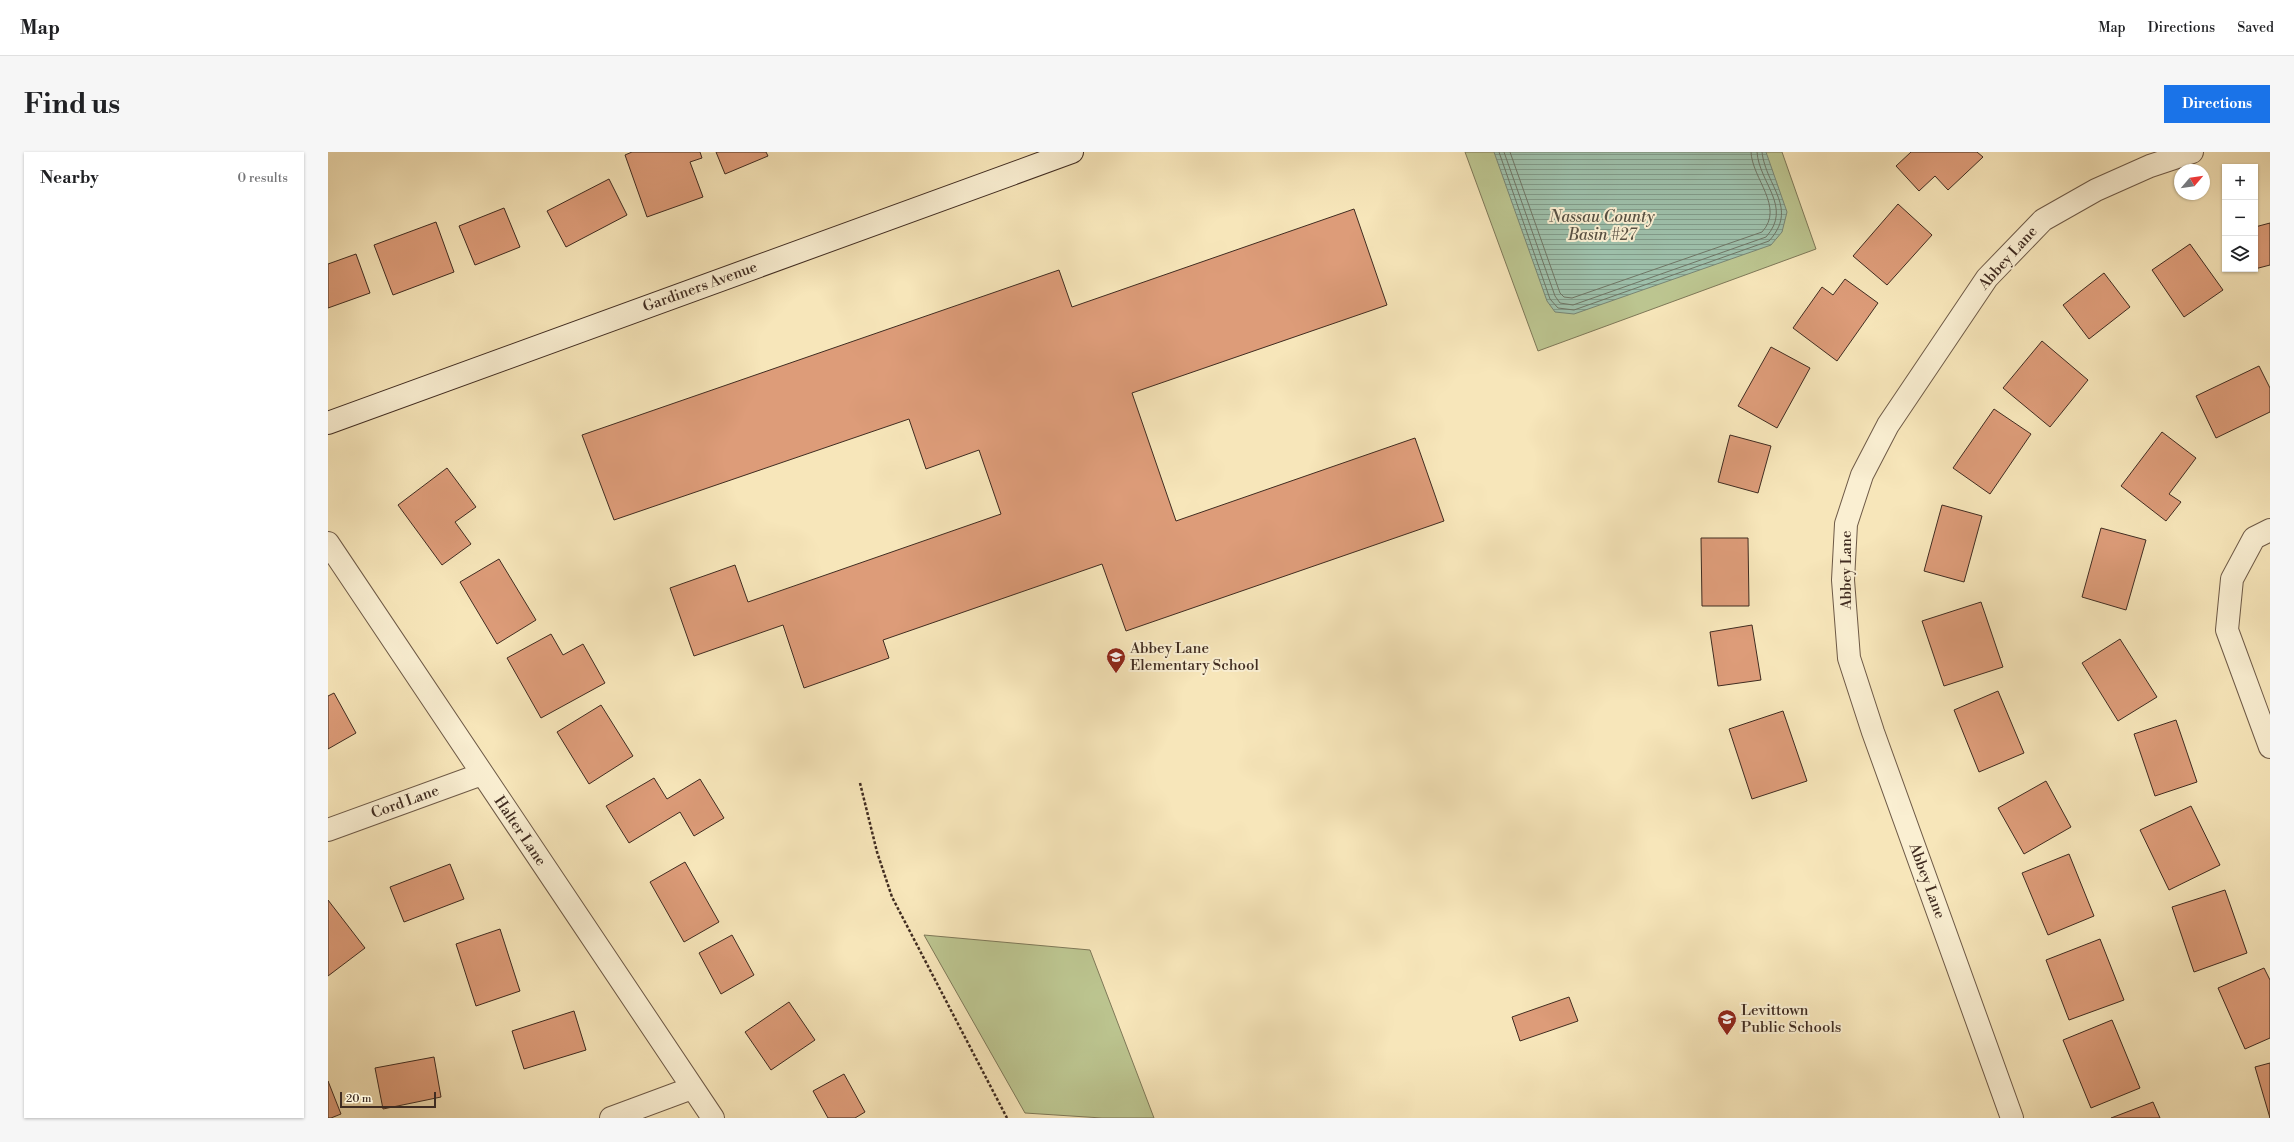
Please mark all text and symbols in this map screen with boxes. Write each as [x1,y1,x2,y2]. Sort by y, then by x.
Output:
text: Map [20,16,60,40]
text: Map [2098,19,2126,37]
text: Directions [2148,19,2215,37]
text: Saved [2237,19,2274,37]
button: Directions [2164,85,2270,123]
text: Find us [24,87,120,122]
north arrow [2174,164,2210,200]
map controls [2222,164,2258,272]
button: + [2222,164,2258,200]
text: Nearby [40,167,99,189]
text: 0 results [237,170,288,186]
button: − [2222,200,2258,236]
water label: Nassau County Basin #27 [1548,207,1655,245]
street label: Abbey Lane [1974,222,2042,294]
button: layers [2222,236,2258,272]
street label: Gardiners Avenue [640,257,760,317]
street label: Abbey Lane [1837,530,1856,611]
place label: Abbey Lane Elementary School [1129,639,1259,675]
school or university icon: Abbey Lane Elementary School [1105,646,1127,674]
street label: Cord Lane [369,781,441,823]
street label: Halter Lane [490,792,550,870]
street label: Abbey Lane [1904,840,1949,921]
place label: Levittown Public Schools [1741,1001,1841,1037]
school or university icon: Levittown Public Schools [1716,1008,1738,1036]
scale bar [340,1090,436,1109]
text: 20 m [346,1092,371,1106]

